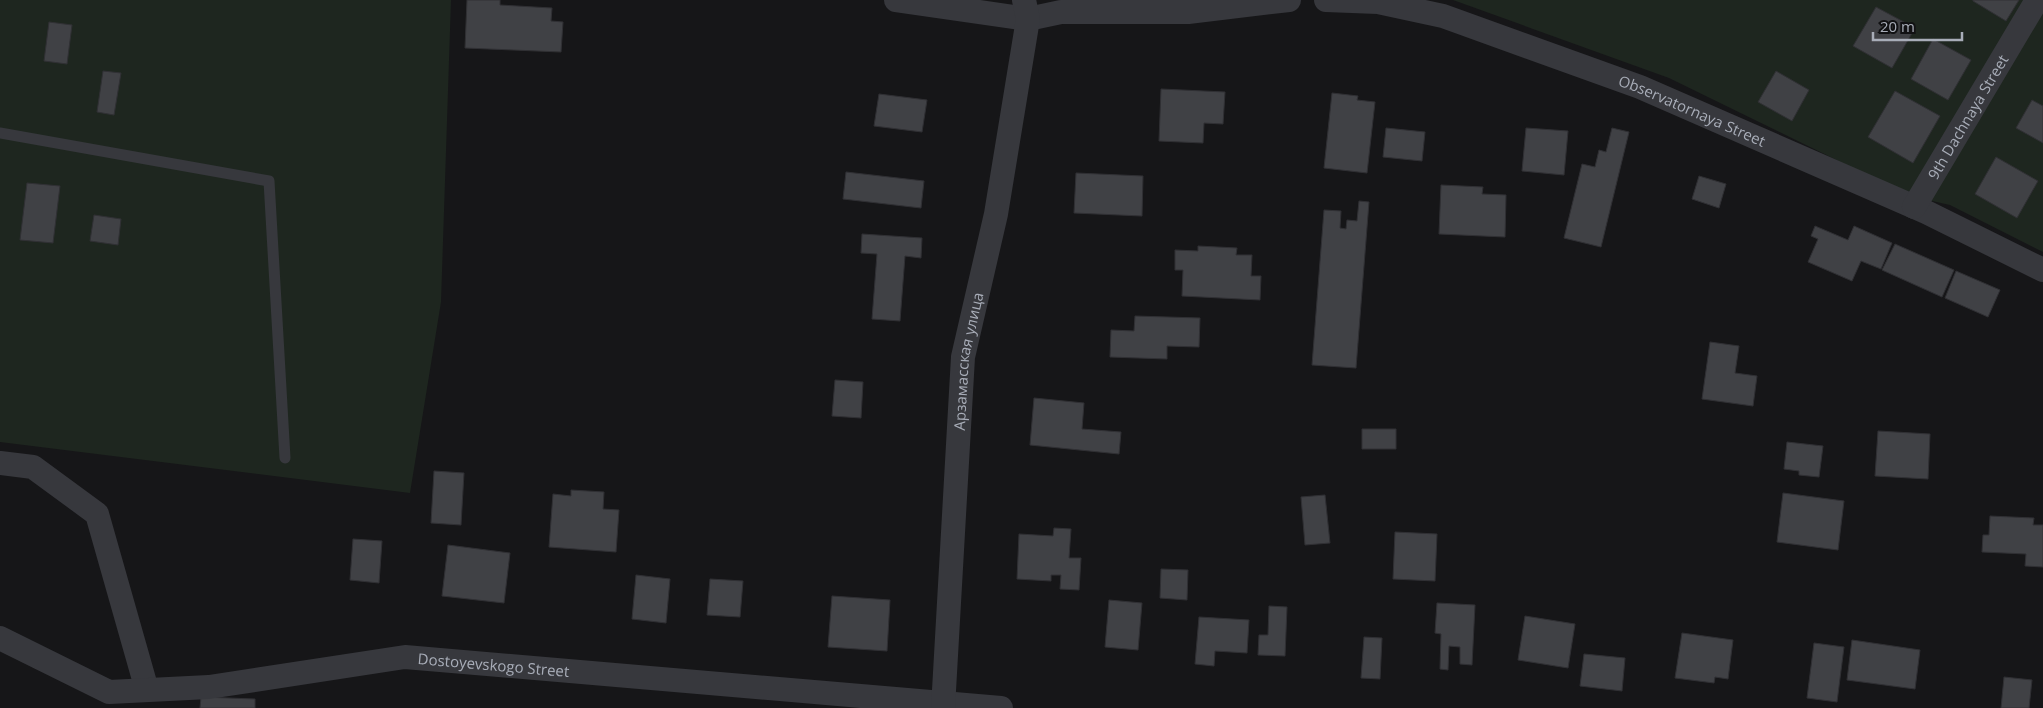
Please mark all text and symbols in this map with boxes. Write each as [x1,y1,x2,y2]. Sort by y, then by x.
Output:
scale bar [1873,10,1962,42]
text: 20 m [1880,16,1915,36]
street label: 9th Dachnaya Street [1923,51,2012,183]
street label: Observatornaya Street [1616,70,1769,151]
street label: Арзамасская улица [949,290,988,431]
street label: Dostoyevskogo Street [417,648,570,681]

